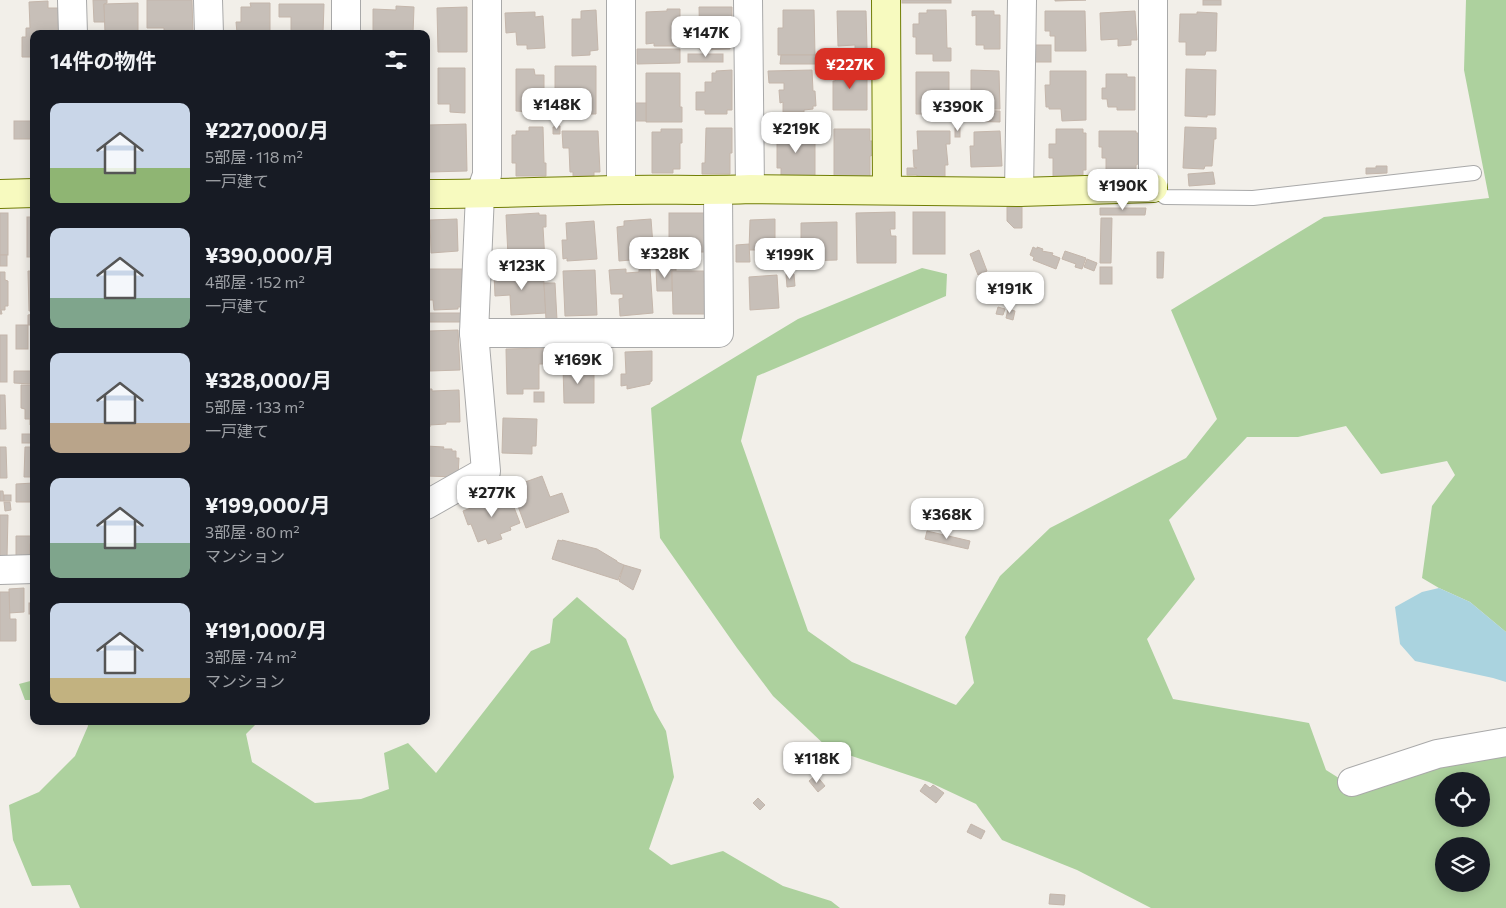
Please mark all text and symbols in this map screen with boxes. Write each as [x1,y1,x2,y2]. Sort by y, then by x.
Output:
pin: ¥147K [671,15,741,58]
text: ¥147K [683,22,729,41]
icon: filters [382,46,410,74]
text: 14件の物件 [50,48,156,73]
pin: ¥227K [815,48,885,90]
text: ¥227K [826,54,874,73]
pin: ¥148K [522,88,592,130]
pin: ¥390K [923,90,993,132]
text: ¥148K [533,94,581,113]
text: ¥390K [932,96,984,115]
pin: ¥219K [761,112,831,154]
text: ¥227,000/月 [205,117,329,142]
text: ¥219K [772,118,820,137]
icon: home [90,123,150,183]
text: 5部屋 · 118 m² [205,147,303,166]
pin: ¥190K [1088,168,1158,211]
text: 一戸建て [205,171,269,190]
text: ¥190K [1098,175,1148,194]
pin: ¥328K [630,236,700,279]
pin: ¥199K [755,238,825,280]
text: ¥390,000/月 [205,242,334,267]
text: ¥328K [640,243,690,262]
text: ¥199K [766,244,814,263]
icon: home [90,248,150,308]
pin: ¥123K [487,248,557,291]
text: ¥123K [498,255,546,274]
text: 4部屋 · 152 m² [205,272,305,291]
pin: ¥191K [975,272,1045,314]
text: ¥191K [987,278,1033,297]
text: 一戸建て [205,296,269,315]
pin: ¥169K [543,342,613,385]
text: ¥169K [554,349,602,368]
text: ¥328,000/月 [205,367,332,392]
icon: home [90,373,150,433]
text: 5部屋 · 133 m² [205,397,305,416]
text: 一戸建て [205,421,269,440]
pin: ¥277K [457,476,527,518]
text: ¥277K [468,482,516,501]
text: ¥199,000/月 [205,492,331,517]
icon: home [90,498,150,558]
pin: ¥368K [912,498,982,540]
text: ¥368K [922,504,972,523]
text: 3部屋 · 80 m² [205,522,300,541]
text: マンション [205,546,285,565]
text: ¥191,000/月 [205,617,327,642]
icon: home [90,623,150,683]
text: 3部屋 · 74 m² [205,647,297,666]
text: マンション [205,671,285,690]
pin: ¥118K [782,742,852,784]
text: ¥118K [794,748,840,767]
map controls [1435,772,1490,892]
button: locate [1435,772,1490,827]
button: layers [1435,837,1490,892]

